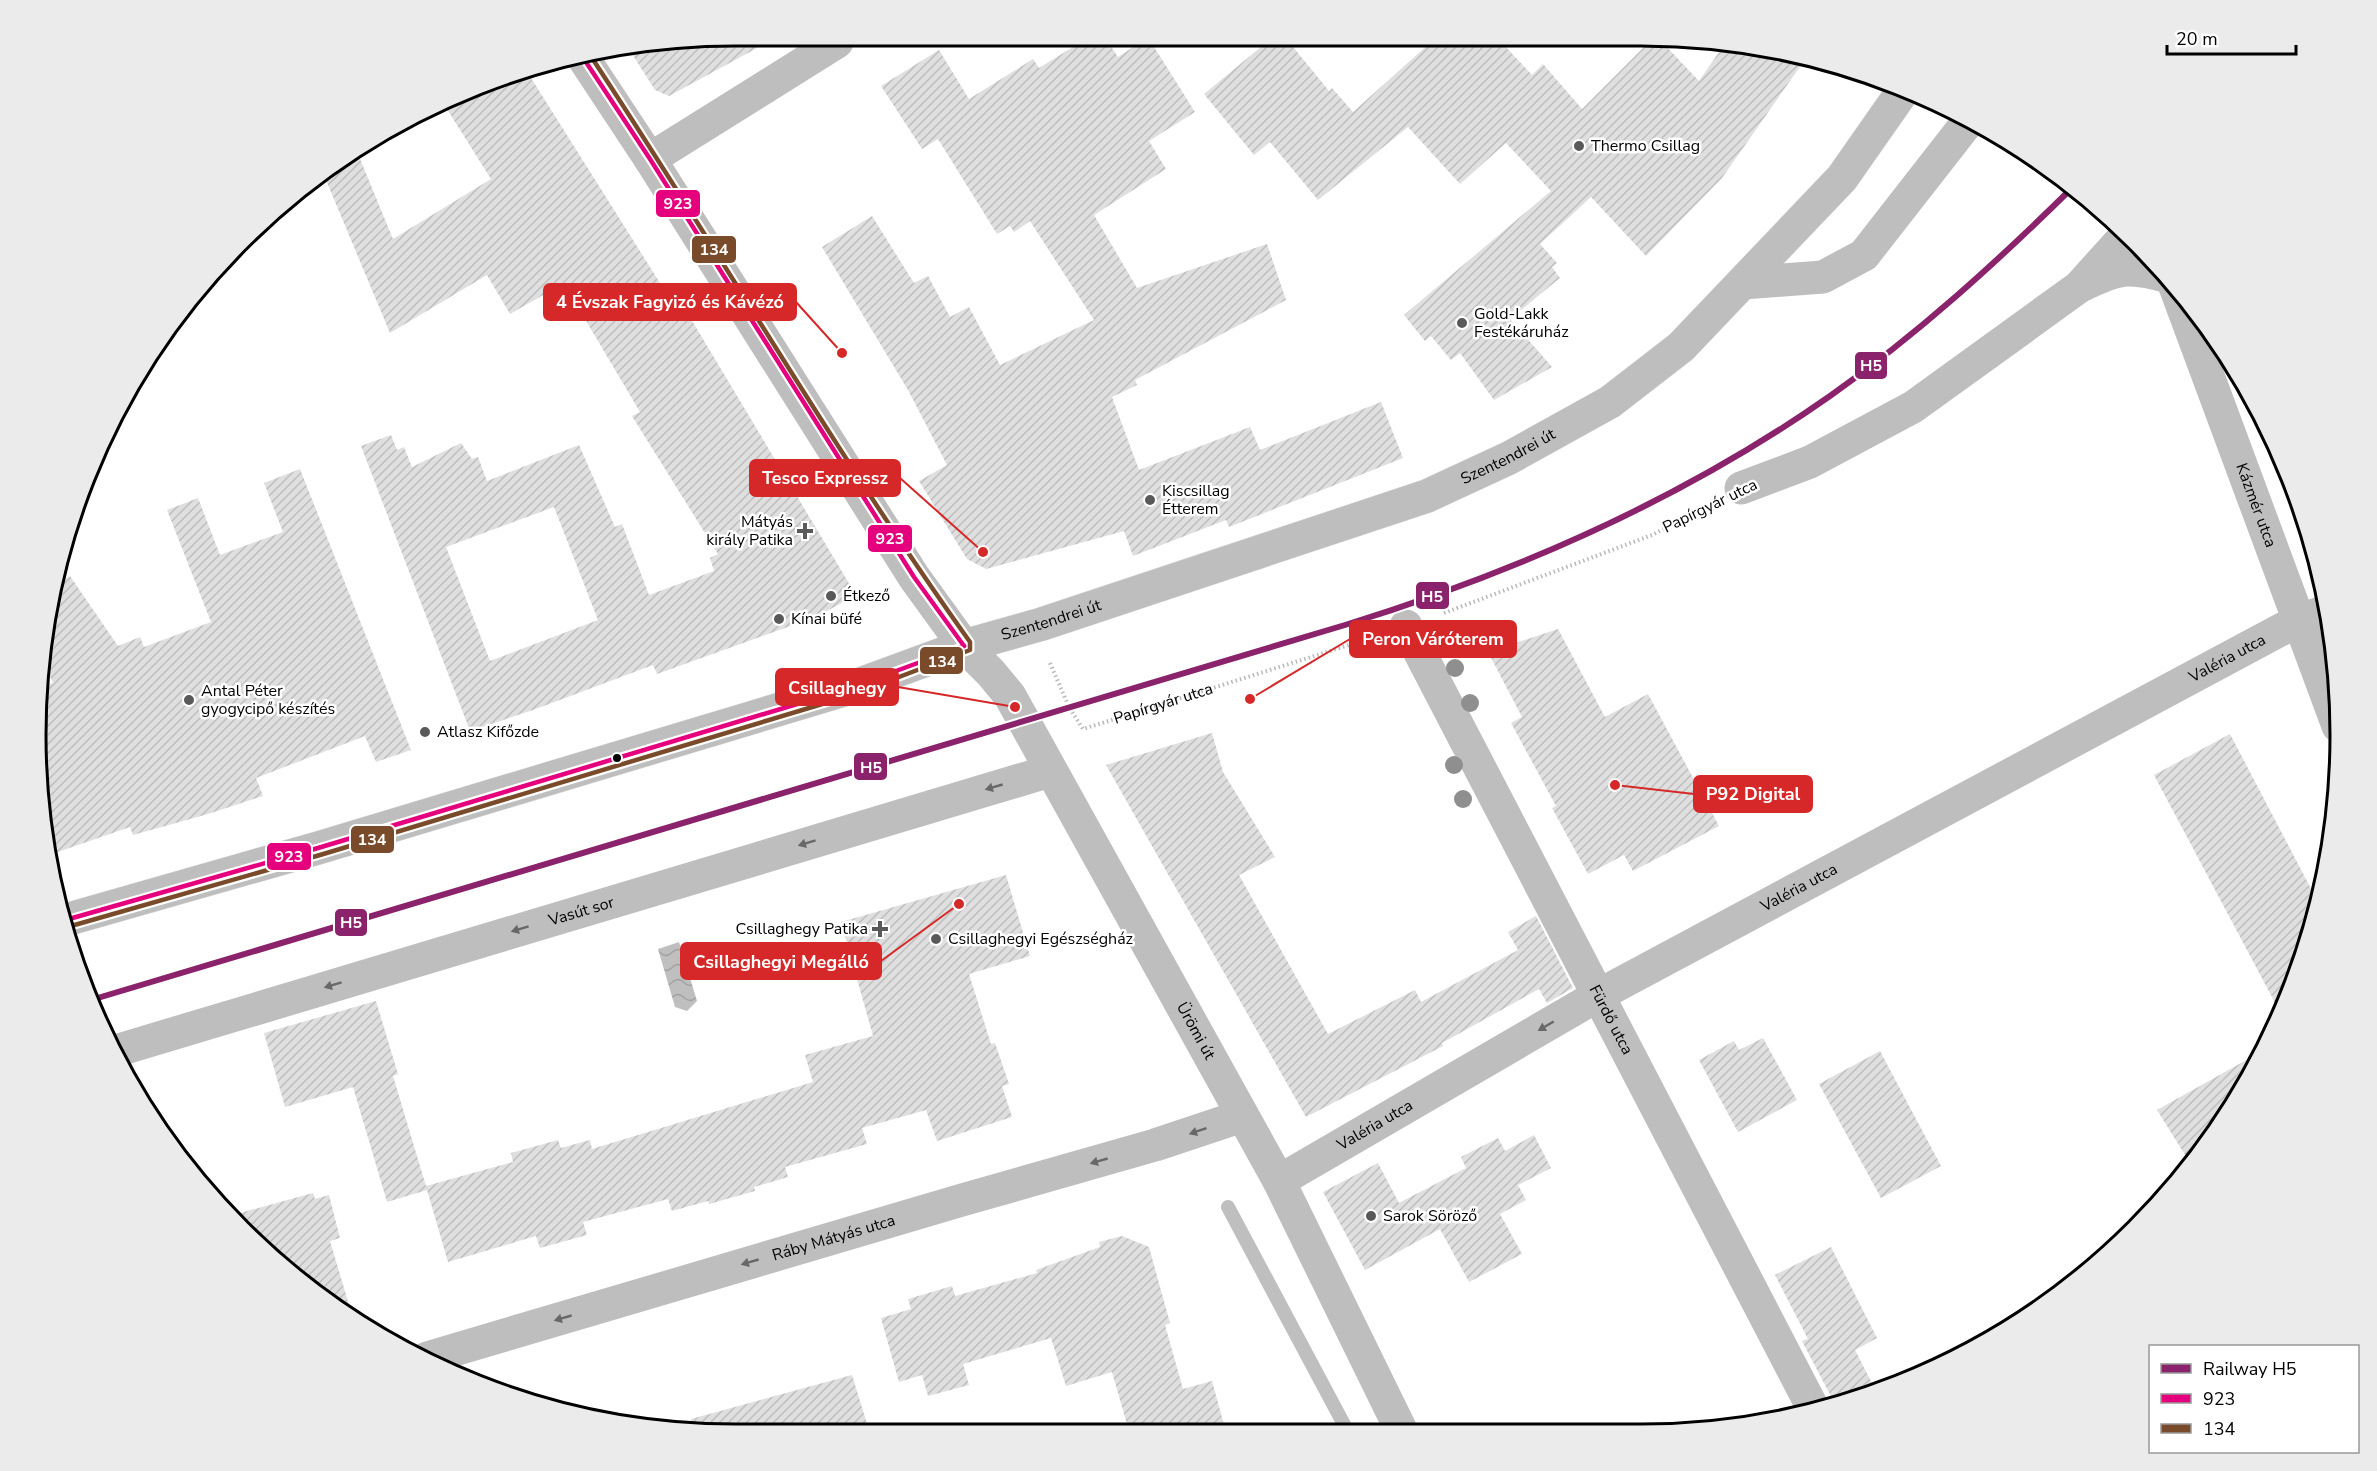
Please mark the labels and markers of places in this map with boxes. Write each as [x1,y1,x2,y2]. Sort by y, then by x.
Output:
place label: Thermo Csillag [1591,135,1700,157]
marker: Thermo Csillag [1572,139,1586,153]
callout: 4 Évszak Fagyizó és Kávézó [544,284,796,320]
place label: Gold-Lakk Festékáruház [1474,303,1569,343]
marker: Gold-Lakk Festékáruház [1455,316,1469,330]
callout: Tesco Expressz [750,460,900,496]
place label: Kiscsillag Étterem [1162,480,1230,520]
marker: Kiscsillag Étterem [1143,493,1157,507]
place label: Mátyás király Patika [706,511,793,551]
marker: Mátyás király Patika [798,524,812,538]
place label: Étkező [843,585,890,607]
marker: Étkező [824,589,838,603]
place label: Kínai büfé [791,608,862,630]
marker: Kínai büfé [772,612,786,626]
callout: Peron Váróterem [1350,621,1516,657]
callout: Csillaghegy [776,669,898,705]
place label: Antal Péter gyogycipő készítés [201,680,335,720]
marker: Antal Péter gyogycipő készítés [182,693,196,707]
place label: Atlasz Kifőzde [437,721,539,743]
marker: Atlasz Kifőzde [418,725,432,739]
unlabelled marker [611,752,623,764]
callout: P92 Digital [1694,776,1812,812]
place label: Csillaghegy Patika [735,918,868,940]
marker: Csillaghegy Patika [873,922,887,936]
place label: Csillaghegyi Egészségház [948,928,1133,950]
marker: Csillaghegyi Egészségház [929,932,943,946]
callout: Csillaghegyi Megálló [681,943,881,979]
place label: Sarok Söröző [1383,1205,1477,1227]
marker: Sarok Söröző [1364,1209,1378,1223]

